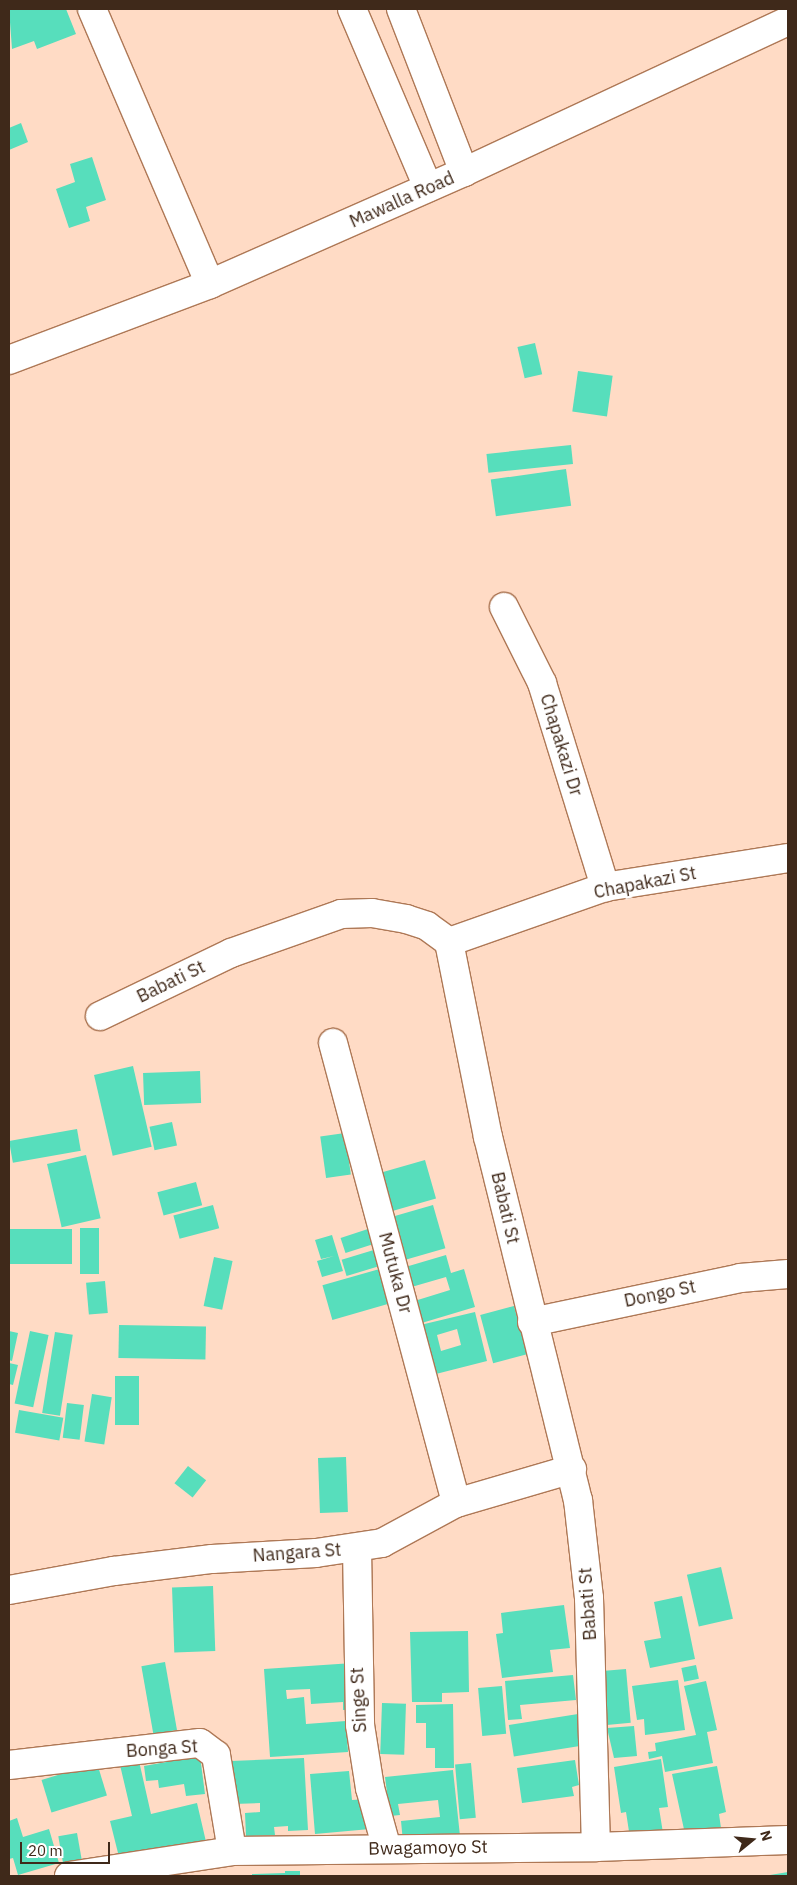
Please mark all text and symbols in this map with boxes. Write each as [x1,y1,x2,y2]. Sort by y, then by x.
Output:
street label: Mawalla Road [346,167,458,233]
street label: Chapakazi Dr [535,691,587,799]
street label: Chapakazi St [592,862,698,904]
street label: Babati St [133,956,209,1008]
street label: Babati St [486,1170,524,1246]
street label: Mutuka Dr [374,1230,416,1316]
street label: Dongo St [622,1276,698,1312]
street label: Nangara St [252,1539,342,1567]
street label: Babati St [575,1567,601,1641]
street label: Singe St [347,1667,371,1733]
street label: Bonga St [125,1736,199,1762]
north arrow [727,1815,777,1865]
text: N [756,1828,776,1843]
scale bar [22,1832,112,1864]
street label: Bwagamoyo St [368,1836,488,1860]
text: 20 m [28,1841,63,1860]

